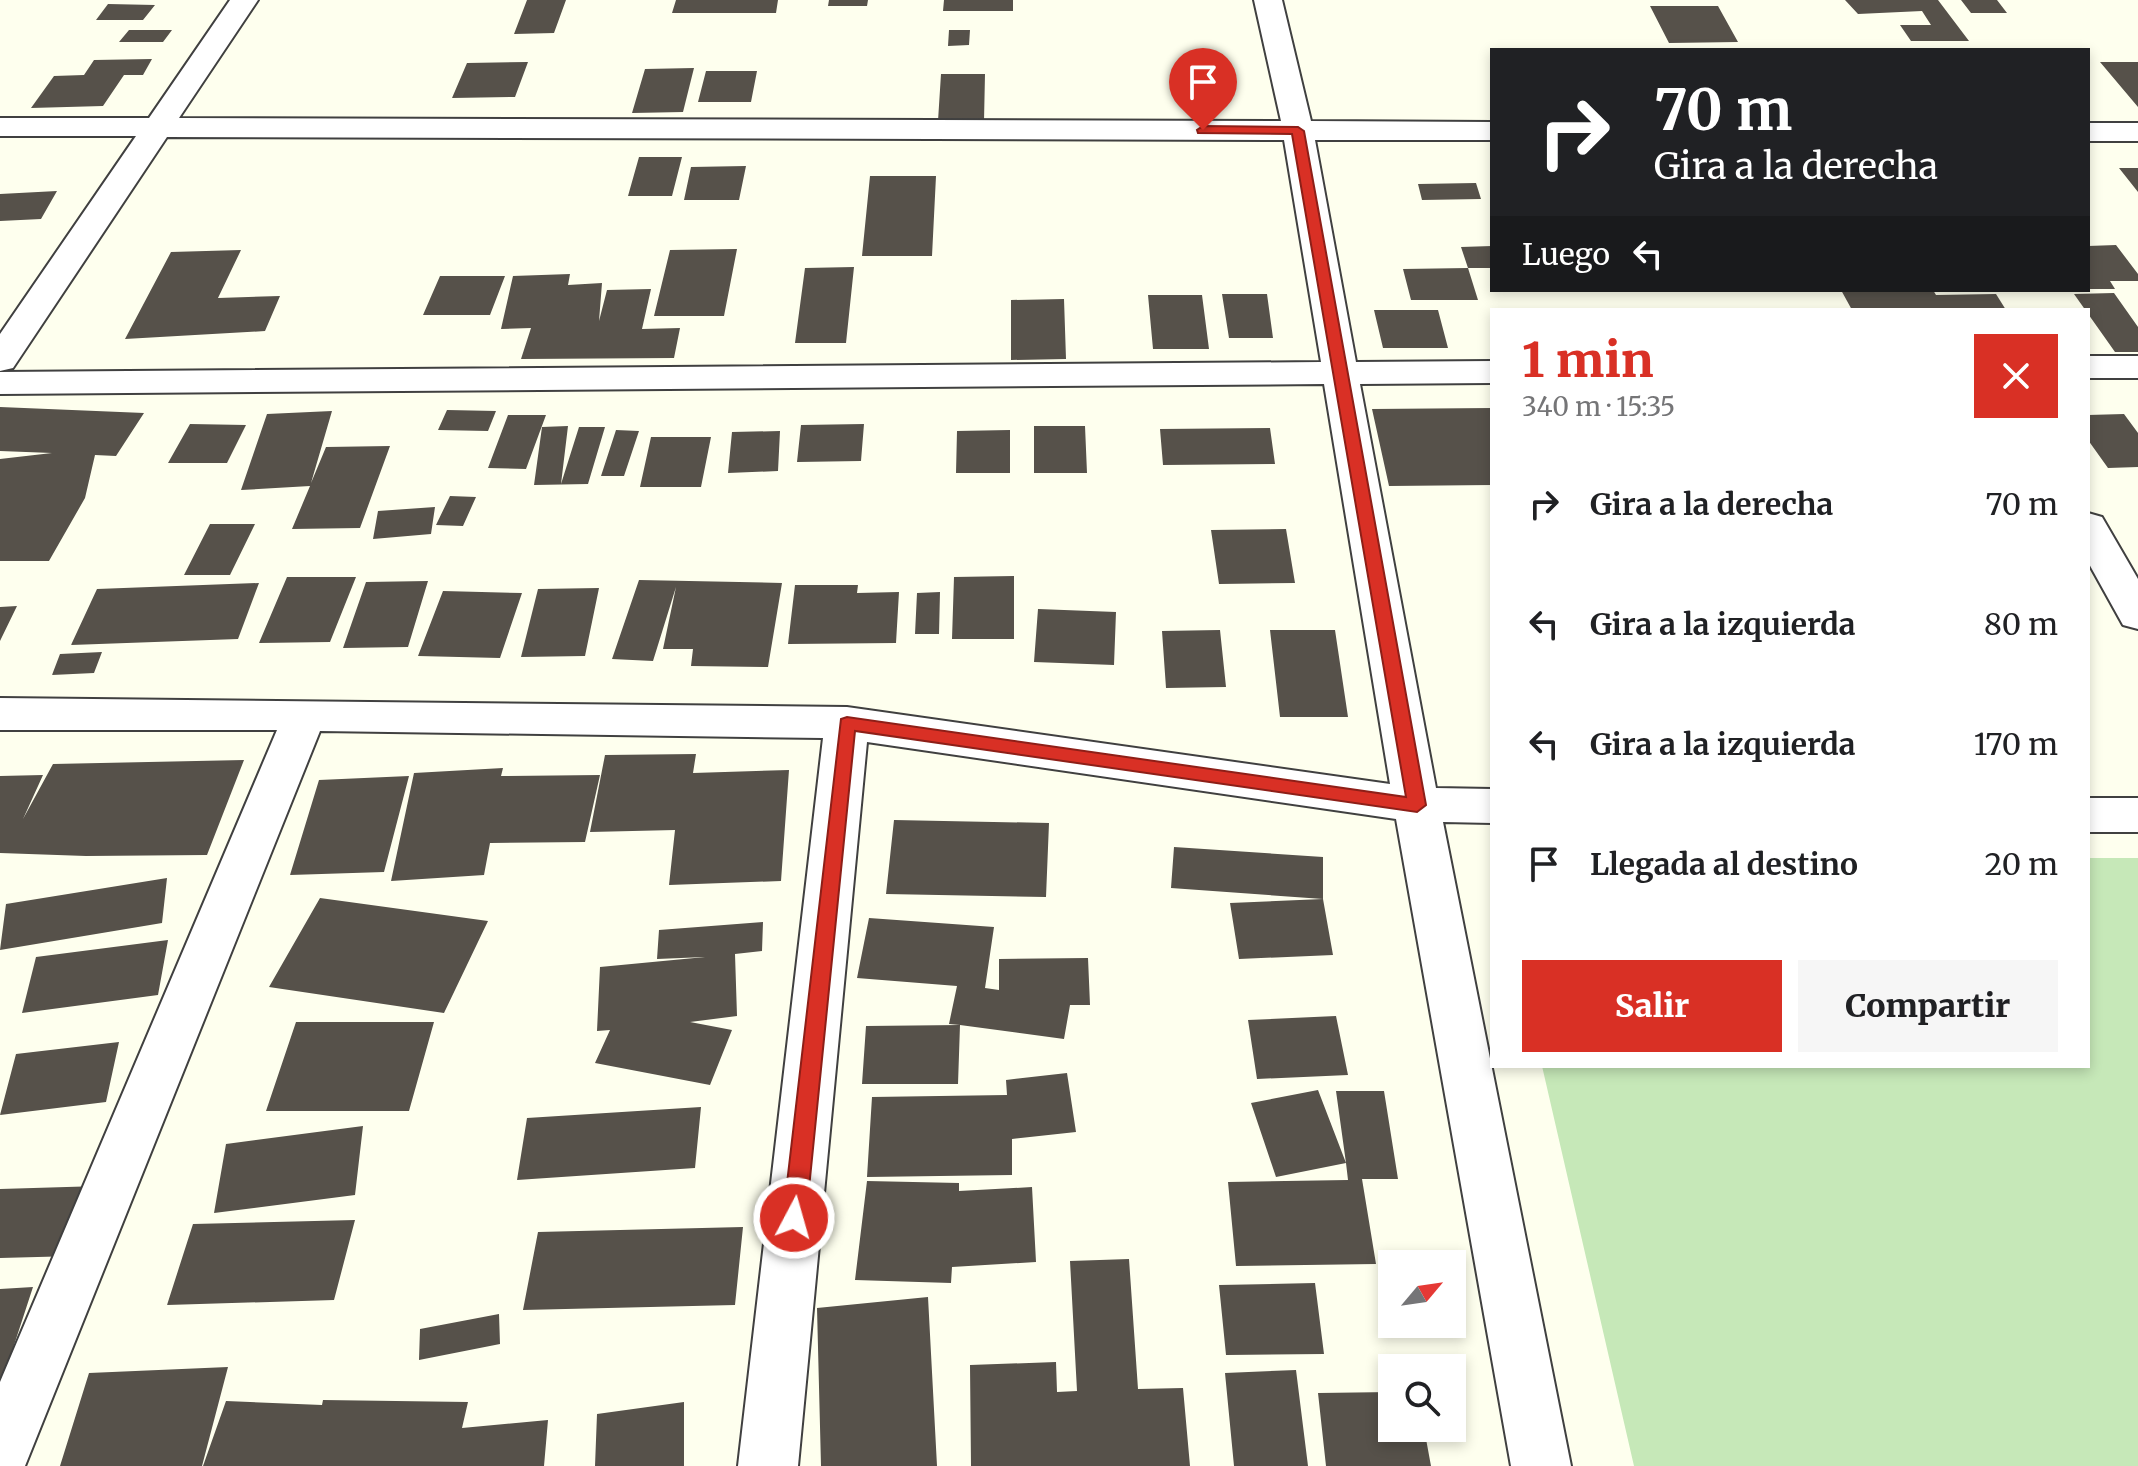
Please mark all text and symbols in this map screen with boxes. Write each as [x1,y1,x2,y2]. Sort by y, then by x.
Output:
pin [1169,48,1237,130]
icon: arrive [1181,60,1225,104]
text: 70 m [1654,75,1792,145]
icon: right [1522,80,1626,184]
text: Gira a la derecha [1654,144,1938,189]
icon: left [1626,232,1670,276]
text: Luego [1522,235,1610,273]
text: 1 min [1522,330,1654,390]
button: close [1974,334,2058,418]
text: 340 m · 15:35 [1522,390,1675,423]
icon: right [1522,482,1566,526]
text: Gira a la derecha [1590,485,1833,523]
text: 70 m [1985,485,2058,523]
icon: left [1522,602,1566,646]
text: Gira a la izquierda [1590,605,1856,643]
text: 80 m [1984,605,2058,643]
icon: left [1522,722,1566,766]
text: Gira a la izquierda [1590,725,1856,763]
text: 170 m [1974,725,2058,763]
icon: arrive [1522,842,1566,886]
text: Llegada al destino [1590,845,1858,883]
text: 20 m [1985,845,2058,883]
button: Salir [1522,960,1782,1052]
button: Compartir [1798,960,2058,1052]
position arrow [752,1176,836,1260]
north arrow [1378,1250,1466,1338]
map controls [1378,1250,1466,1442]
button: search [1378,1354,1466,1442]

